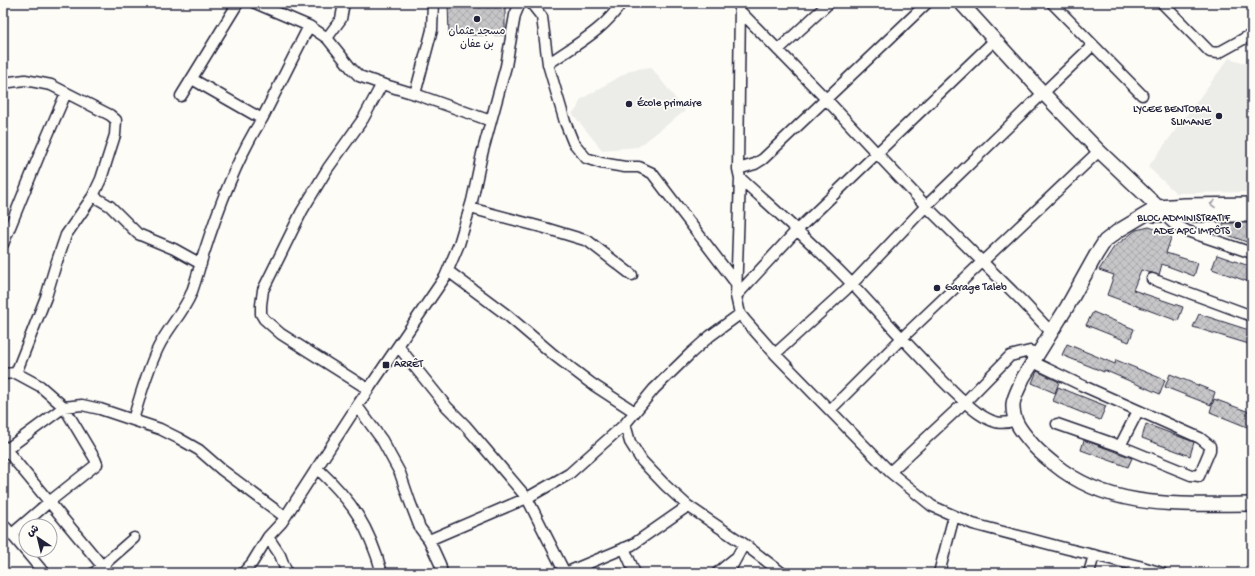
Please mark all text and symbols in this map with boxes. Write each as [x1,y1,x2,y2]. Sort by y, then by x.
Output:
marker: مسجد عثمان بن عفان [472,14,482,24]
place label: مسجد عثمان بن عفان [448,25,506,51]
place label: École primaire [637,97,702,110]
marker: École primaire [624,99,634,109]
place label: LYCEE BENTOBAL SLIMANE [1133,104,1212,129]
marker: LYCEE BENTOBAL SLIMANE [1214,111,1224,121]
one-way arrow [1210,200,1216,208]
place label: BLOC ADMINISTRATIF ADE APC IMPÔTS [1136,213,1231,238]
marker: BLOC ADMINISTRATIF ADE APC IMPÔTS [1233,220,1243,230]
place label: Garage Taleb [945,282,1007,294]
marker: Garage Taleb [932,283,942,293]
place label: ARRÊT [394,358,424,371]
marker: ARRÊT [381,360,391,370]
north arrow [18,518,58,558]
text: ش [25,523,42,540]

